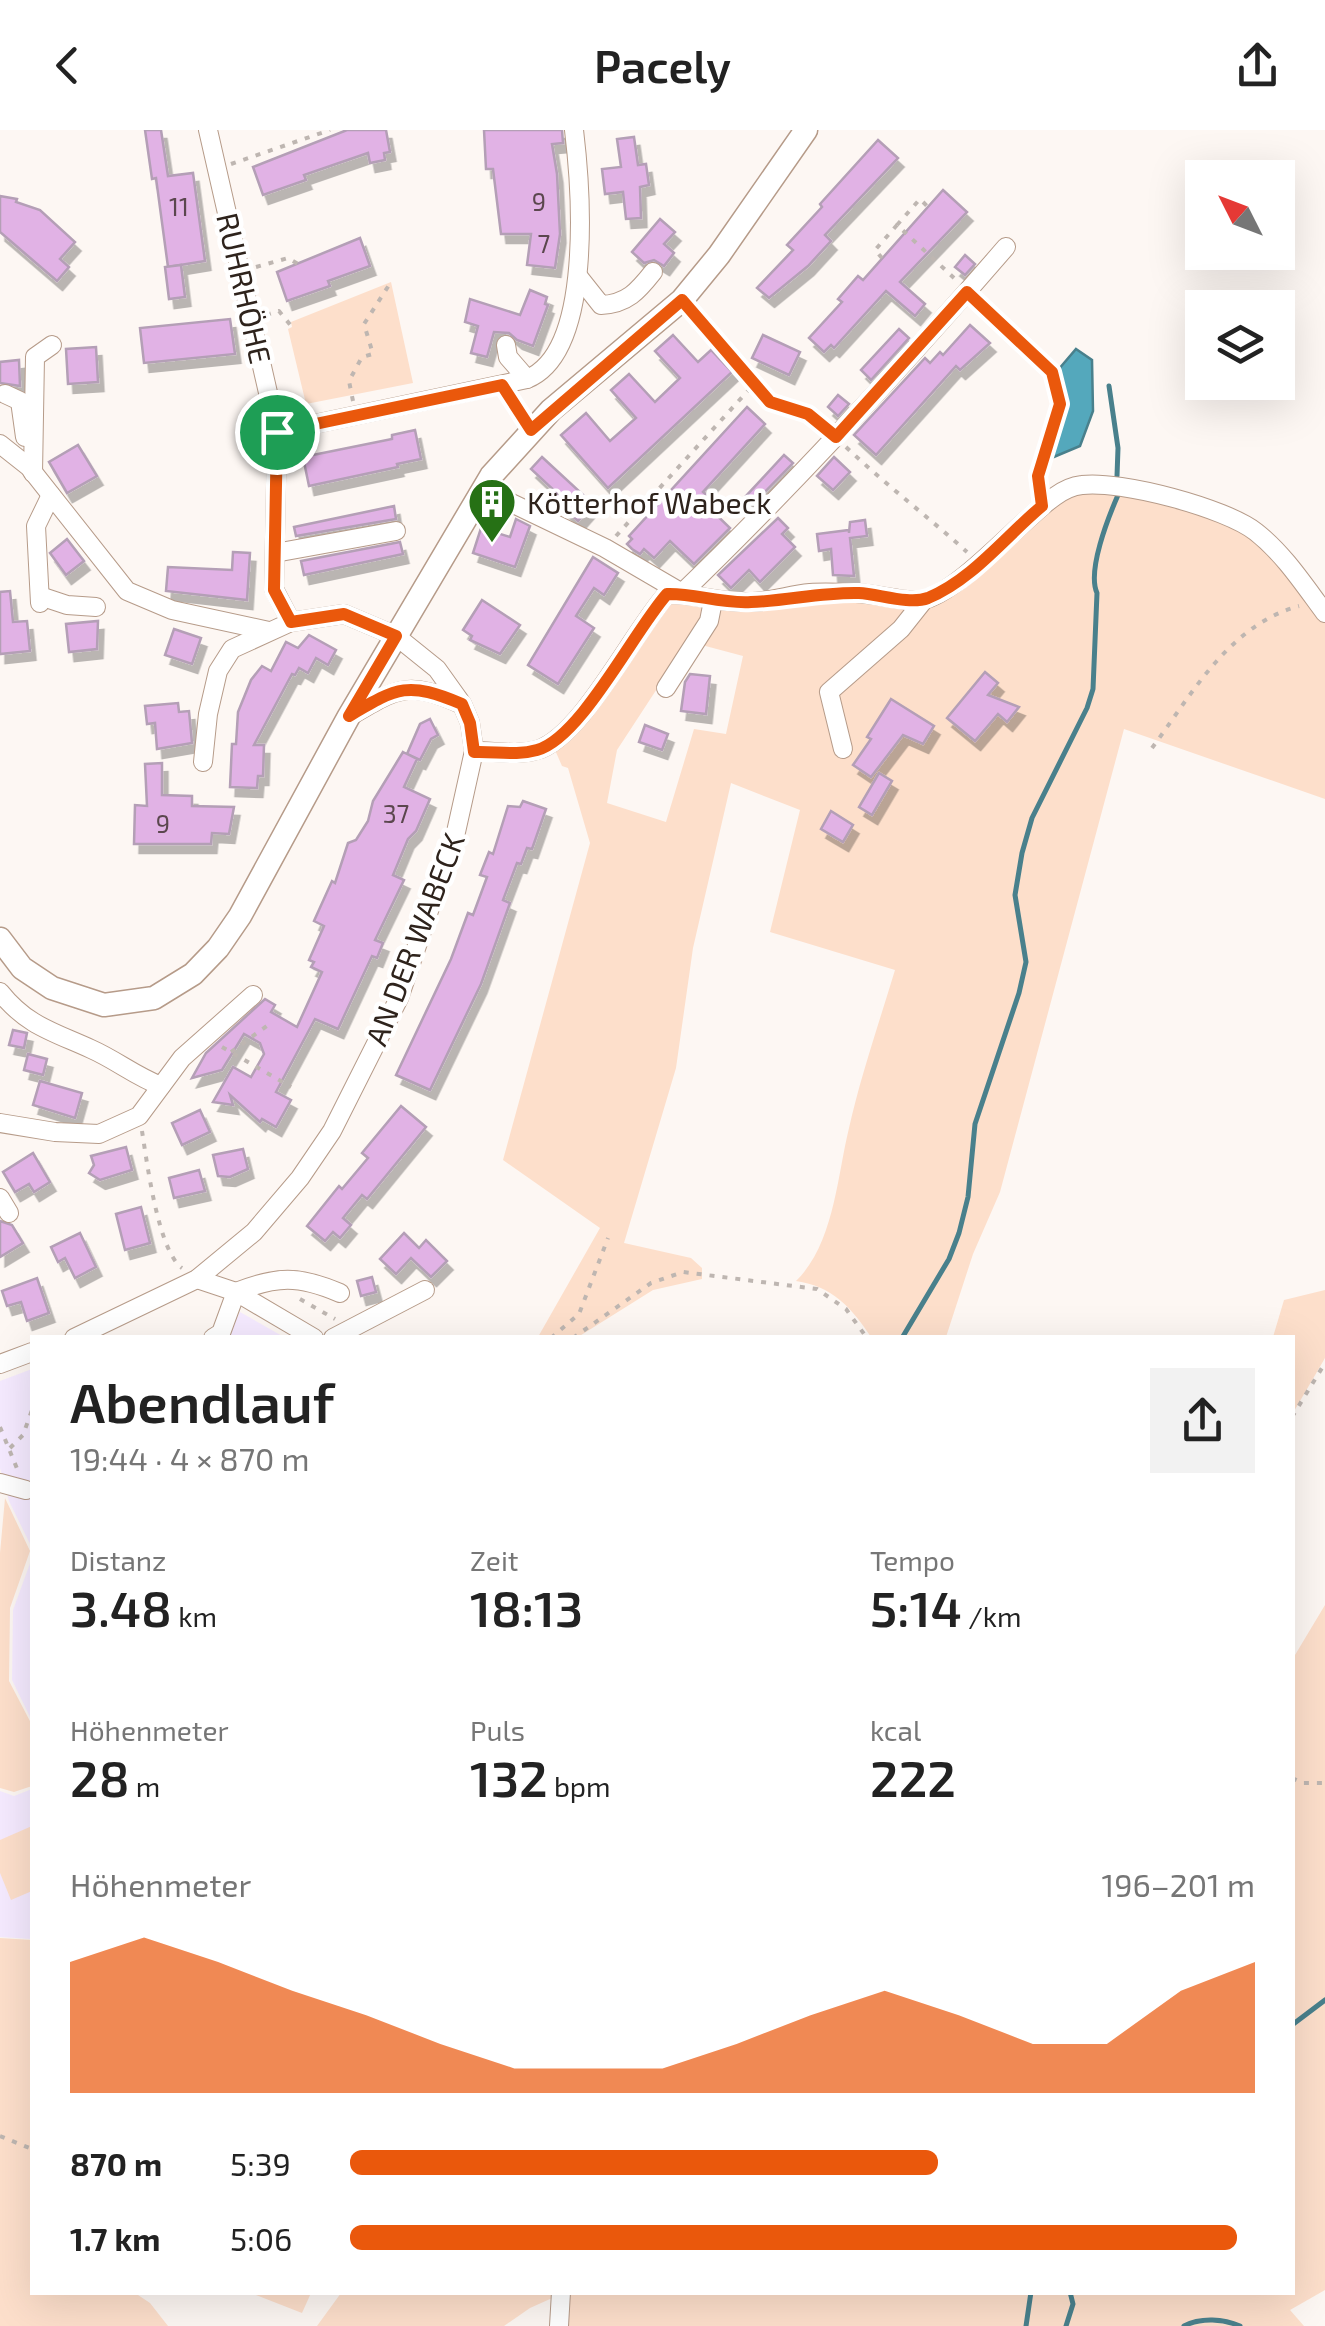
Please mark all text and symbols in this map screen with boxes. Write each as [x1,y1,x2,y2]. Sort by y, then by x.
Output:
icon: back [40,38,95,93]
text: Pacely [594,38,731,92]
icon: share [1230,38,1285,93]
north arrow [1185,160,1295,270]
map controls [1185,160,1295,400]
house number: 9 [532,186,546,216]
house number: 11 [169,191,189,221]
street label: RUHRHÖHE [210,209,280,367]
house number: 7 [538,228,551,258]
button: layers [1185,290,1295,400]
pin [235,390,320,475]
icon: arrive [250,405,305,460]
building icon: Kötterhof Wabeck [466,476,518,544]
place label: Kötterhof Wabeck [527,484,772,520]
house number: 37 [383,798,410,828]
house number: 9 [156,808,170,838]
street label: AN DER WABECK [357,827,471,1050]
text: Abendlauf [70,1368,335,1434]
button: share [1150,1368,1255,1473]
text: 19:44 · 4 × 870 m [70,1439,310,1477]
text: Distanz [70,1543,166,1577]
text: Zeit [470,1543,519,1577]
text: Tempo [870,1543,955,1577]
text: 3.48 [70,1577,172,1637]
text: 18:13 [470,1577,583,1637]
text: 5:14 [870,1577,962,1637]
text: km [172,1599,217,1633]
text: /km [962,1599,1021,1633]
text: Höhenmeter [70,1713,229,1747]
text: Puls [470,1713,525,1747]
text: kcal [870,1713,921,1747]
text: 28 [70,1747,129,1807]
text: 132 [470,1747,548,1807]
text: 222 [870,1747,956,1807]
text: m [129,1769,160,1803]
text: bpm [548,1769,611,1803]
text: Höhenmeter [70,1865,251,1903]
text: 196–201 m [1102,1865,1255,1903]
text: 870 m [70,2144,162,2182]
text: 5:39 [230,2144,291,2182]
text: 1.7 km [70,2219,160,2257]
text: 5:06 [230,2219,292,2257]

